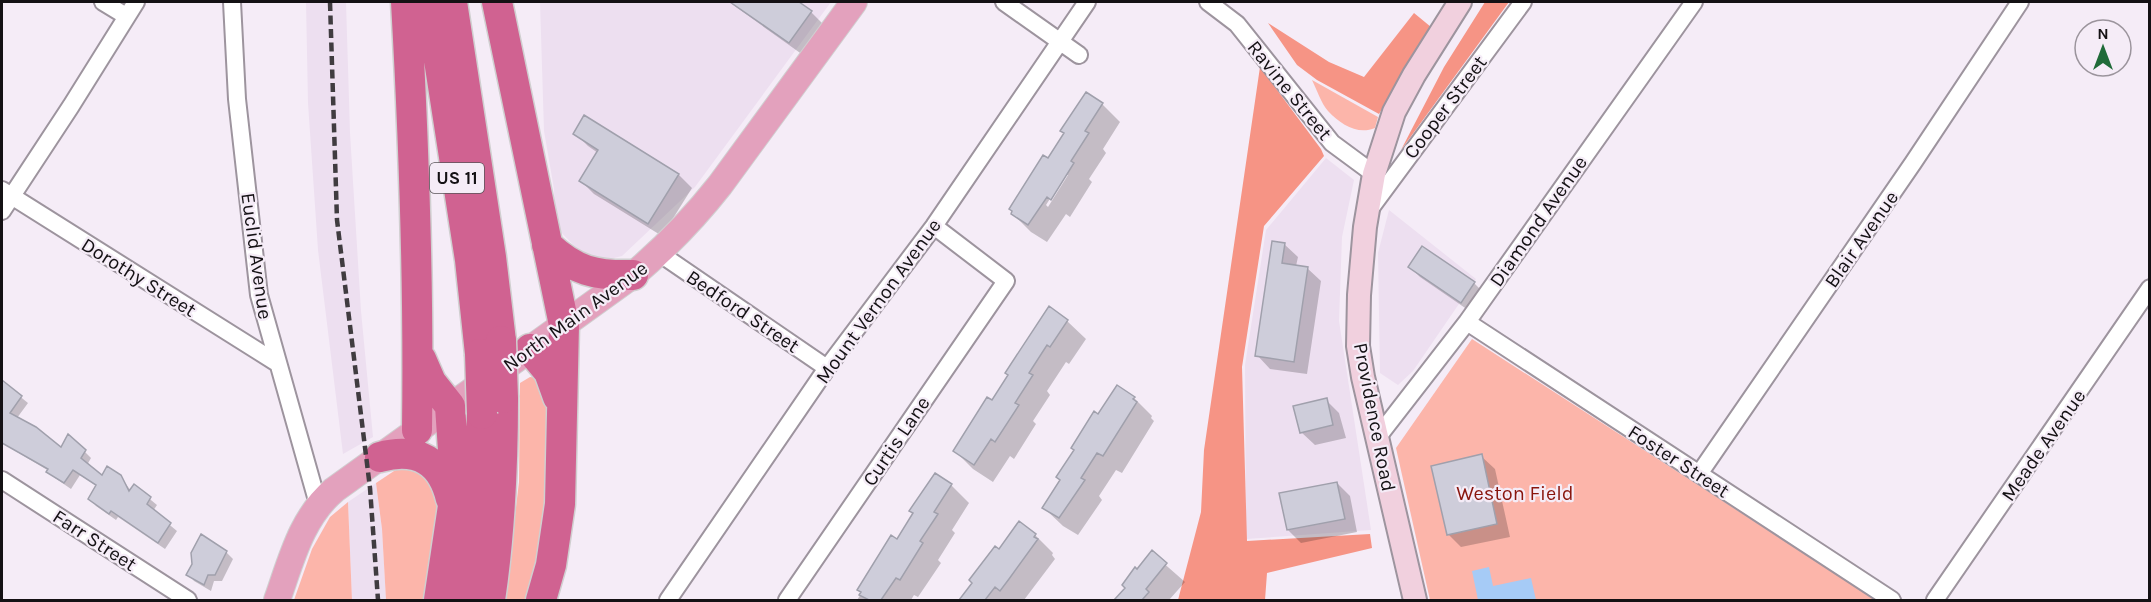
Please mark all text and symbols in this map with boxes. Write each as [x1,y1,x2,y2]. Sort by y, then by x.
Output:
north arrow [2073,18,2133,78]
text: N [2097,24,2109,43]
street label: Ravine Street [1243,36,1337,145]
street label: Cooper Street [1399,51,1492,163]
street label: Diamond Avenue [1485,151,1592,291]
road number: US 11 [430,163,484,193]
street label: Blair Avenue [1820,186,1903,292]
street label: Euclid Avenue [236,191,277,321]
street label: Mount Vernon Avenue [811,214,946,388]
street label: Dorothy Street [77,233,201,322]
street label: North Main Avenue [499,256,652,376]
street label: Bedford Street [682,265,804,358]
street label: Providence Road [1349,341,1400,493]
street label: Meade Avenue [1996,385,2090,506]
street label: Curtis Lane [858,392,935,490]
street label: Foster Street [1624,420,1734,503]
park label: Weston Field [1456,482,1574,505]
street label: Farr Street [49,505,141,576]

